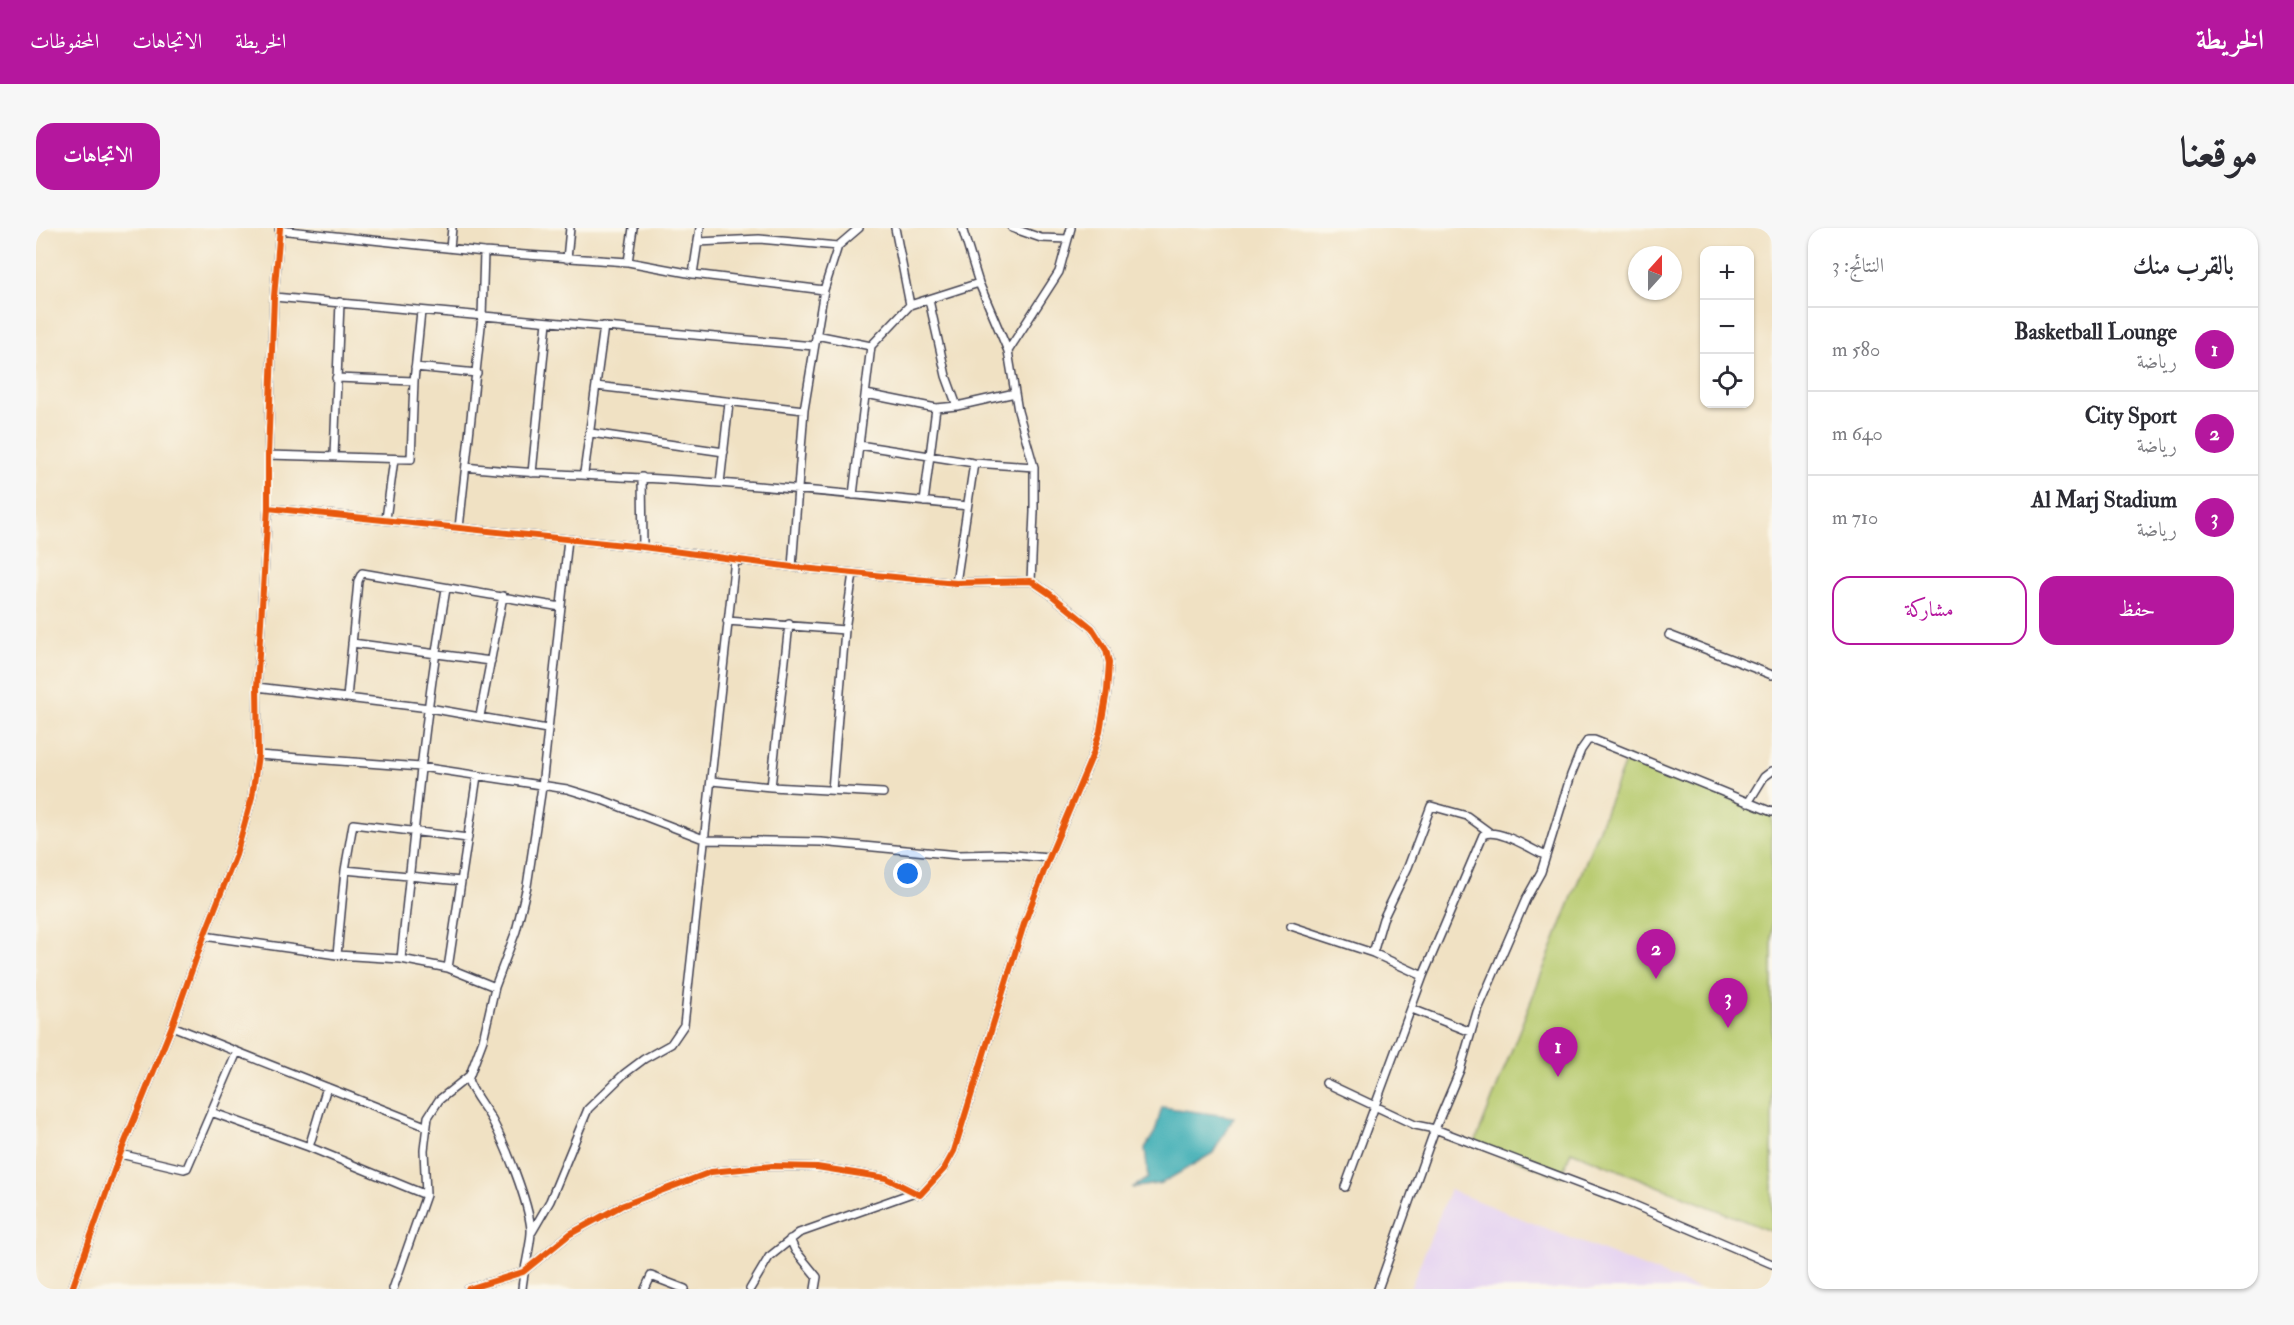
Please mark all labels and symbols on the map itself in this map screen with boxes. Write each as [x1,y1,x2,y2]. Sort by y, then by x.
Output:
north arrow [1628,246,1682,300]
your location [893,859,922,888]
pin: 2 [1636,930,1676,979]
pin: 3 [1708,978,1748,1028]
pin: 1 [1538,1028,1577,1077]

